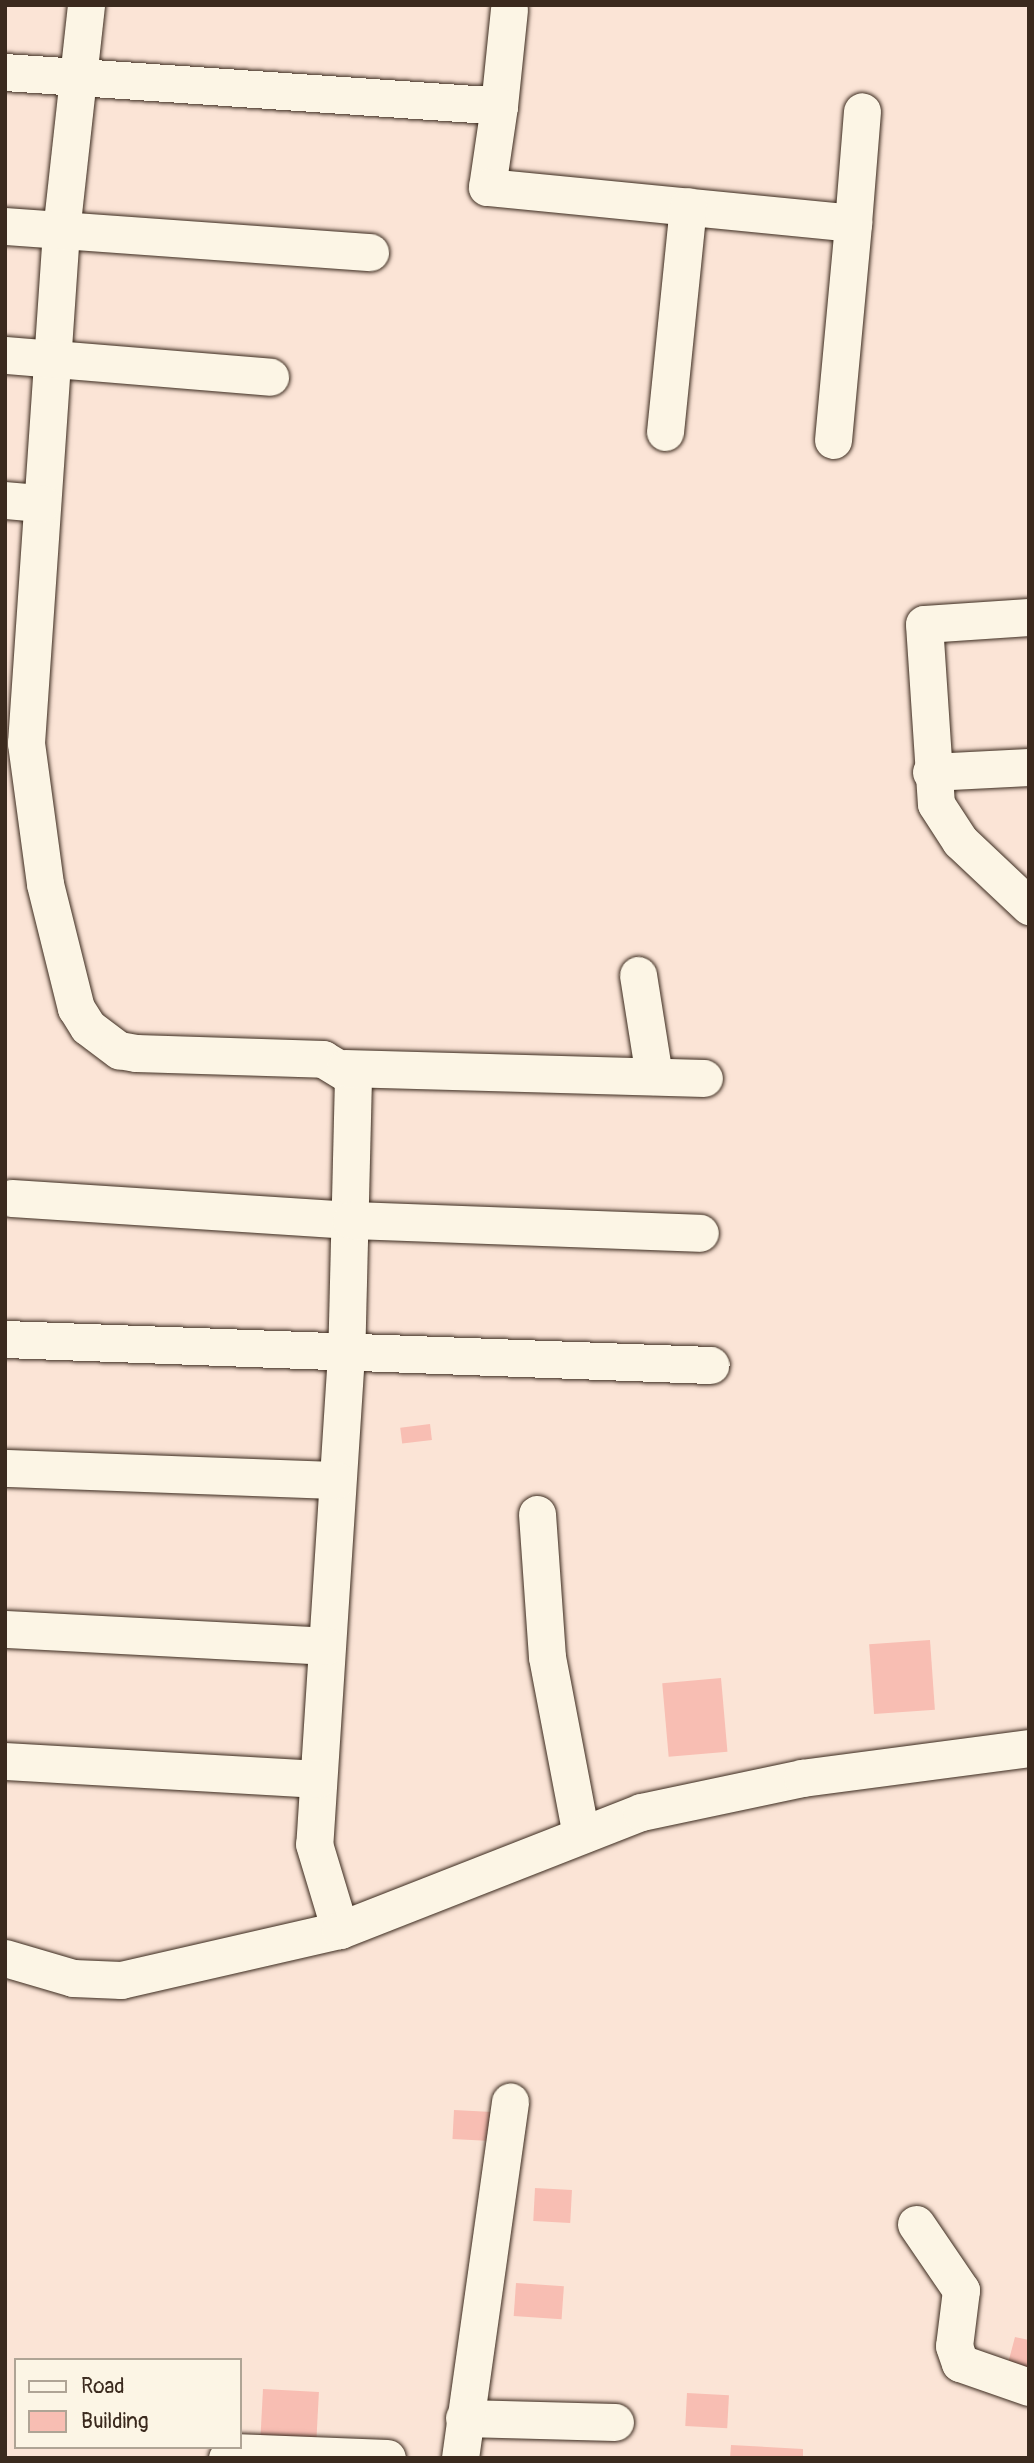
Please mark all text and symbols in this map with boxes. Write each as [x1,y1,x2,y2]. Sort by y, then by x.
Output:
legend [14,2358,242,2449]
text: Road [81,2373,125,2400]
text: Building [81,2408,148,2435]

